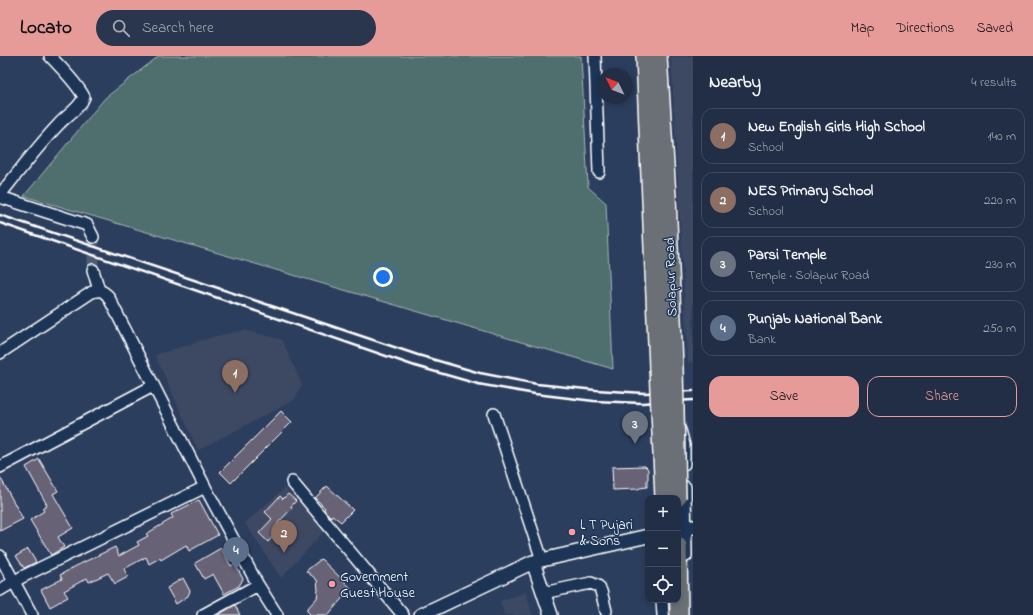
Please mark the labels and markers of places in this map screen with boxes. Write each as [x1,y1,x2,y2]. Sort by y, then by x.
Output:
pin: 1 [222,360,248,393]
pin: 3 [622,411,648,444]
place label: L T Pujari & Sons [580,515,633,552]
pin: 2 [271,520,297,553]
marker: L T Pujari & Sons [567,527,577,537]
pin: 4 [223,537,249,570]
place label: Government Guest House [340,567,416,604]
marker: Government Guest House [327,579,337,589]

